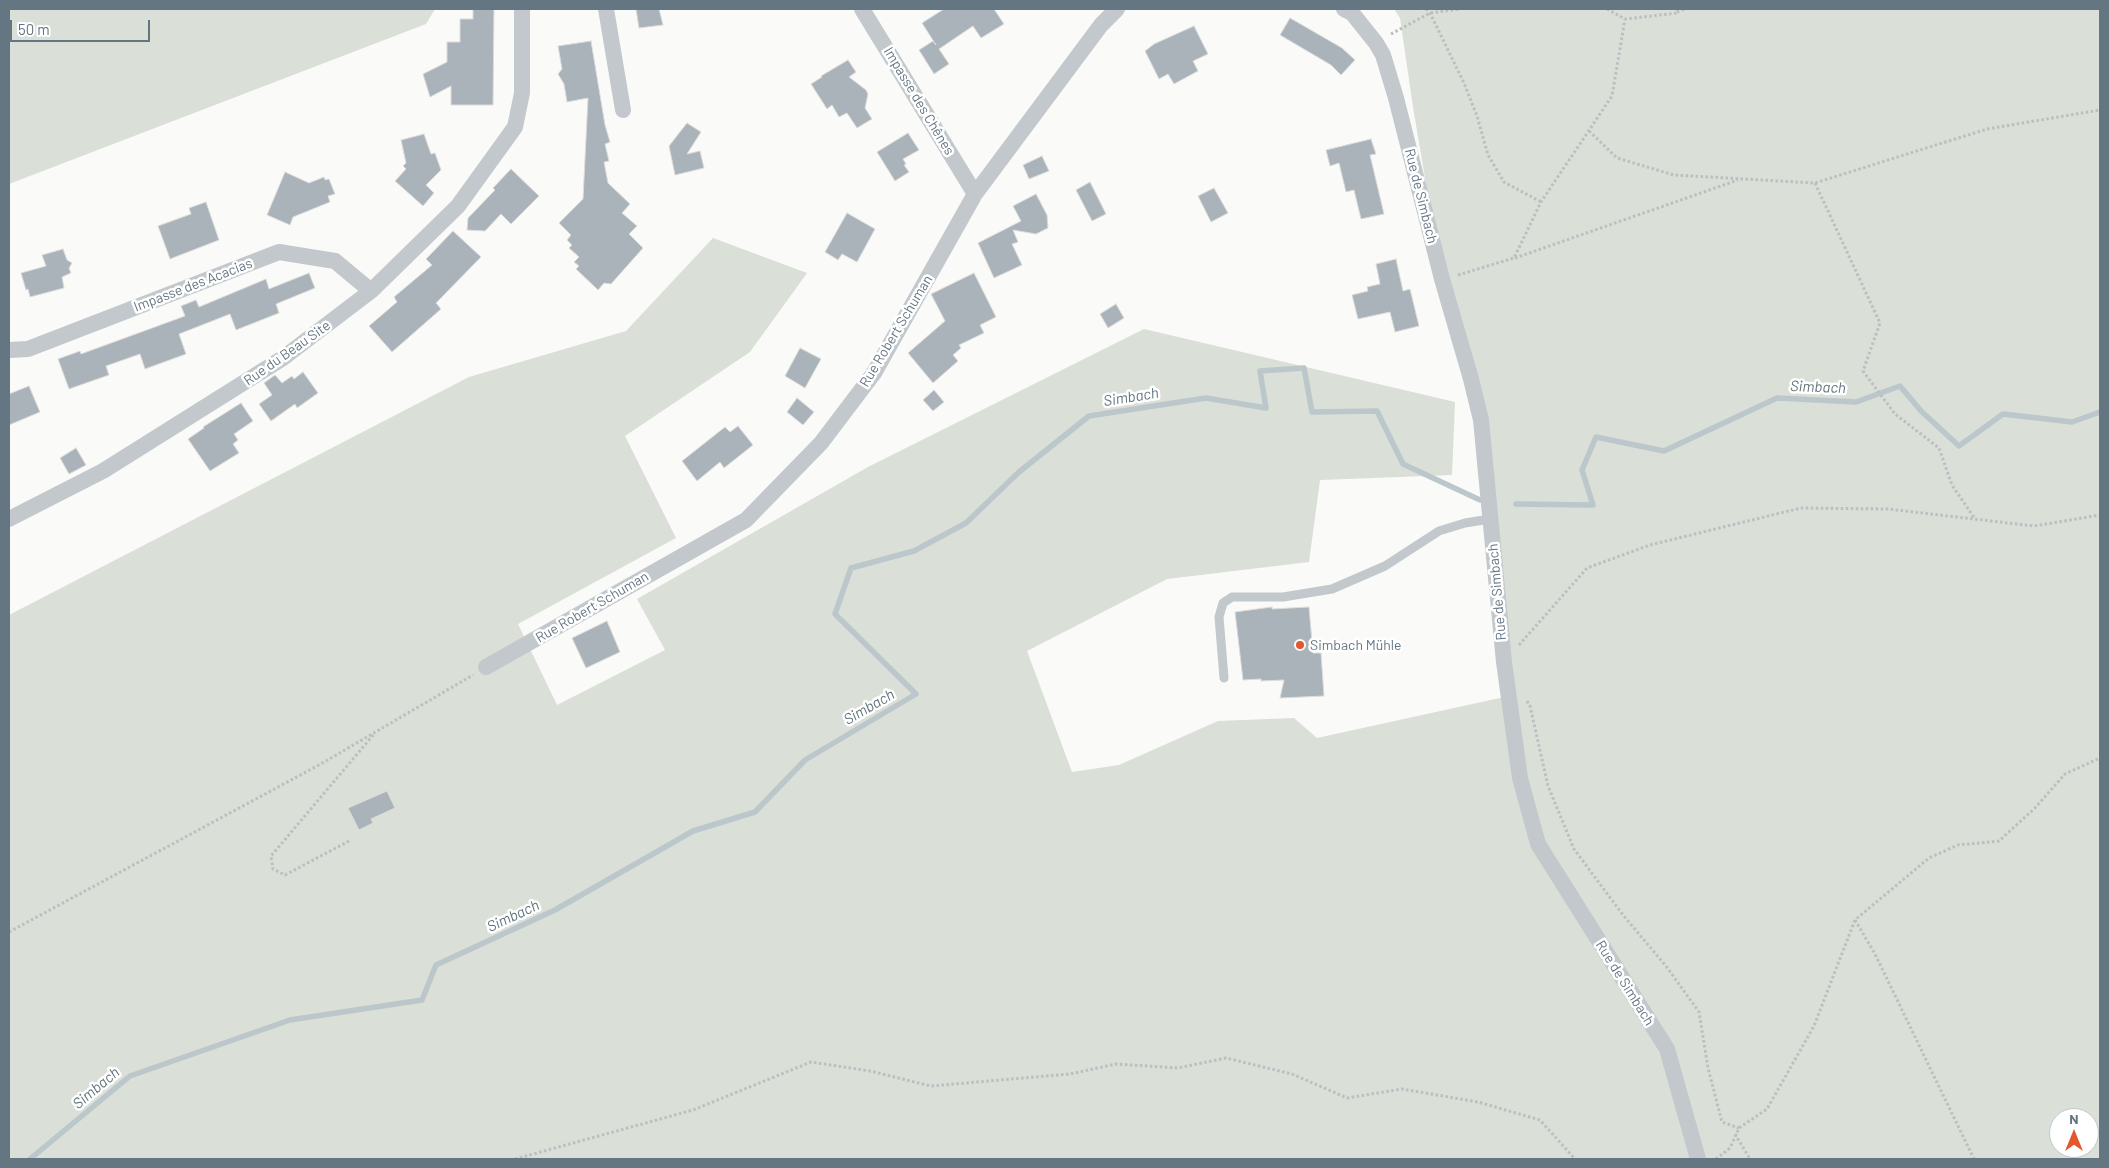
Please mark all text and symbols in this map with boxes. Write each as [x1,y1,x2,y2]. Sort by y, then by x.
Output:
scale bar [12,10,152,42]
text: 50 m [18,20,50,38]
street label: Impasse des Chênes [880,44,958,158]
street label: Rue de Simbach [1401,147,1441,245]
street label: Impasse des Acacias [131,255,255,315]
street label: Rue Robert Schuman [856,272,936,390]
street label: Rue du Beau Site [240,317,334,389]
water label: Simbach [1790,377,1846,397]
water label: Simbach [1102,384,1160,410]
street label: Rue de Simbach [1484,543,1510,641]
street label: Rue Robert Schuman [533,568,651,646]
place label: Simbach Mühle [1310,637,1402,653]
marker: Simbach Mühle [1294,639,1306,651]
water label: Simbach [840,685,898,729]
water label: Simbach [484,896,542,936]
street label: Rue de Simbach [1592,937,1658,1029]
water label: Simbach [69,1063,123,1113]
north arrow [2049,1108,2099,1158]
text: N [2069,1110,2079,1127]

